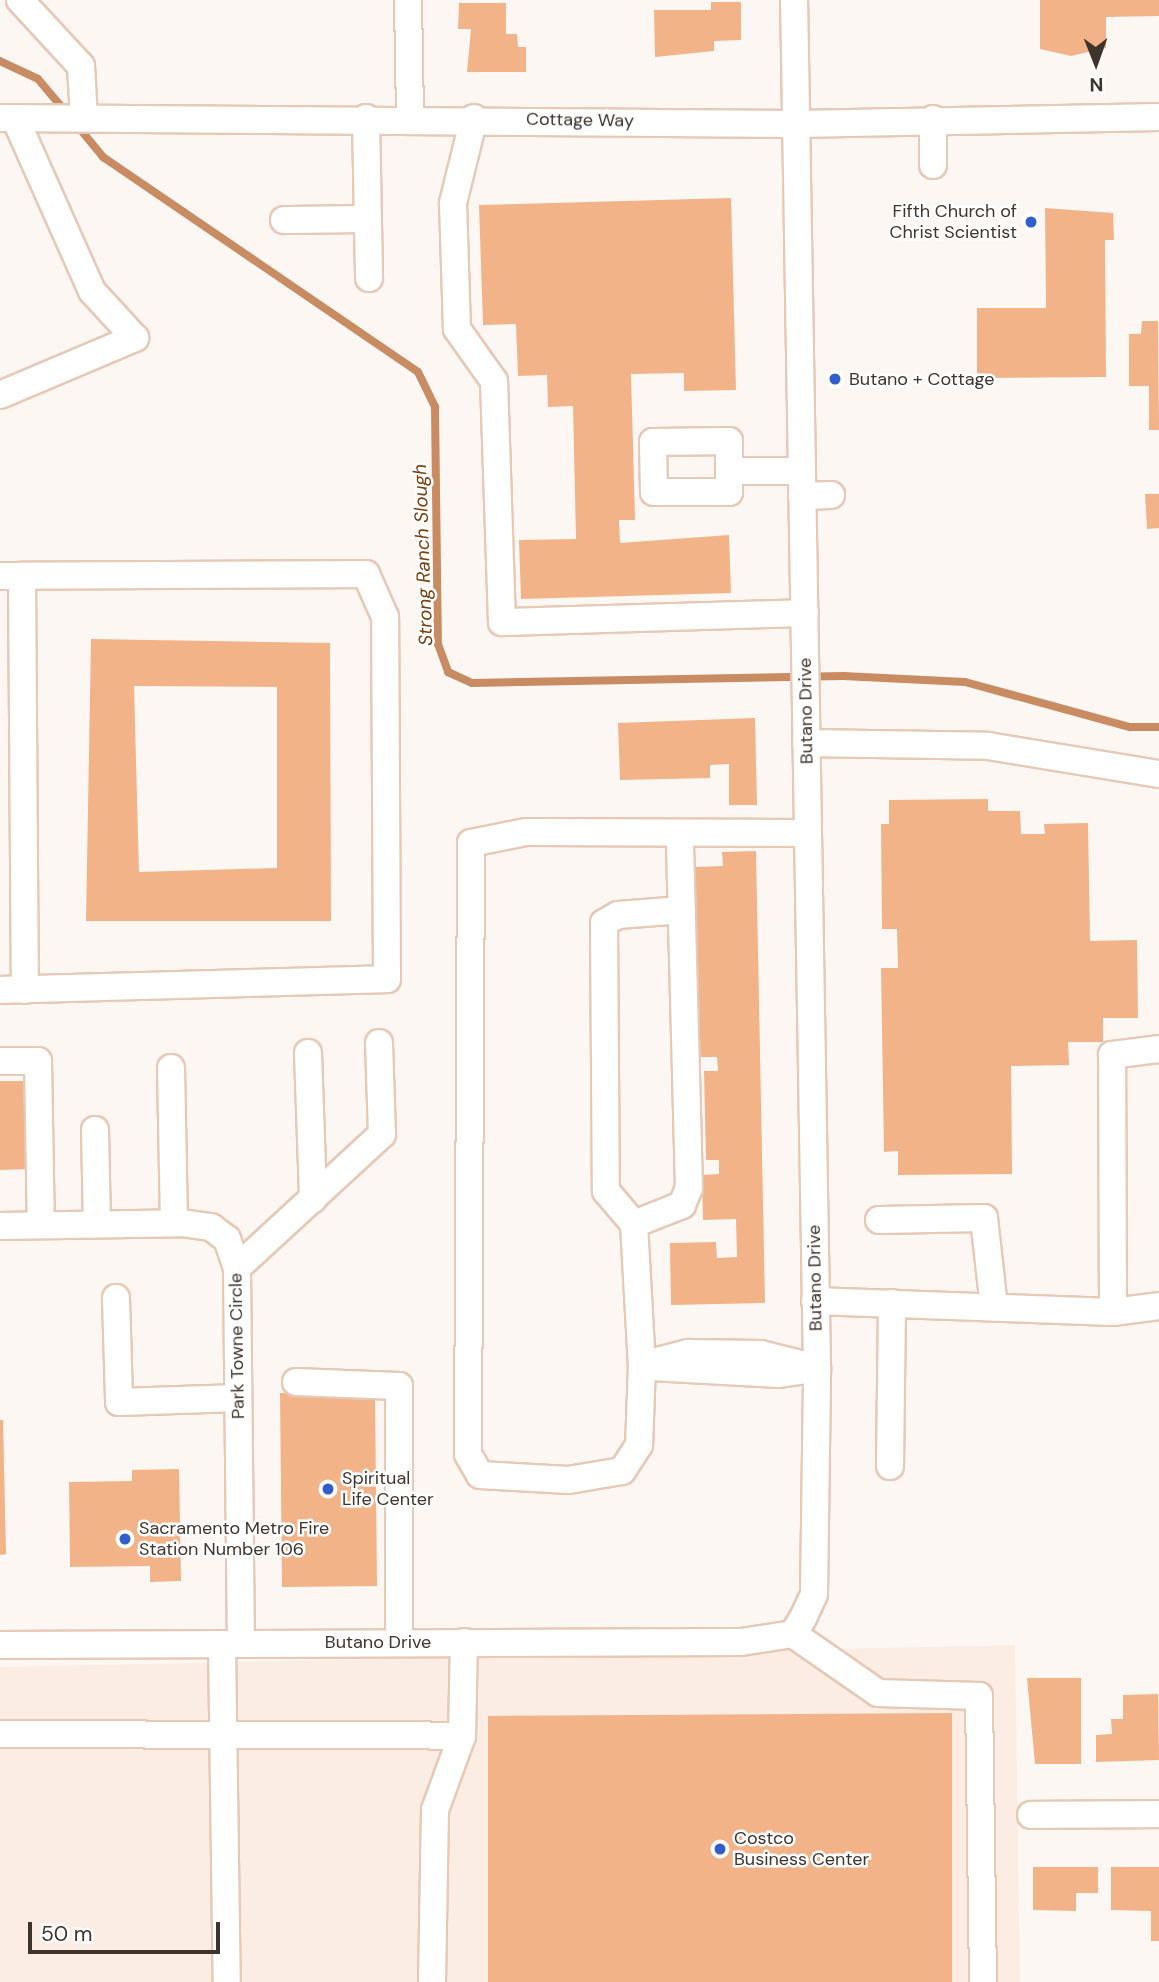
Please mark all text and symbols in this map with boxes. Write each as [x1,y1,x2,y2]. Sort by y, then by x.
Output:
north arrow [1061,28,1131,98]
text: N [1089,72,1104,97]
street label: Cottage Way [526,108,634,132]
place label: Fifth Church of Christ Scientist [890,201,1017,244]
marker: Fifth Church of Christ Scientist [1023,214,1039,230]
place label: Butano + Cottage [849,368,995,390]
marker: Butano + Cottage [827,371,843,387]
water label: Strong Ranch Slough [408,464,438,646]
street label: Butano Drive [794,658,818,764]
street label: Butano Drive [803,1225,827,1331]
street label: Park Towne Circle [225,1273,249,1419]
place label: Spiritual Life Center [342,1468,434,1510]
marker: Spiritual Life Center [320,1481,336,1497]
place label: Sacramento Metro Fire Station Number 106 [139,1518,329,1560]
marker: Sacramento Metro Fire Station Number 106 [117,1531,133,1547]
street label: Butano Drive [325,1631,431,1653]
place label: Costco Business Center [734,1828,869,1870]
marker: Costco Business Center [712,1841,728,1857]
scale bar [32,1909,224,1953]
text: 50 m [41,1920,92,1948]

